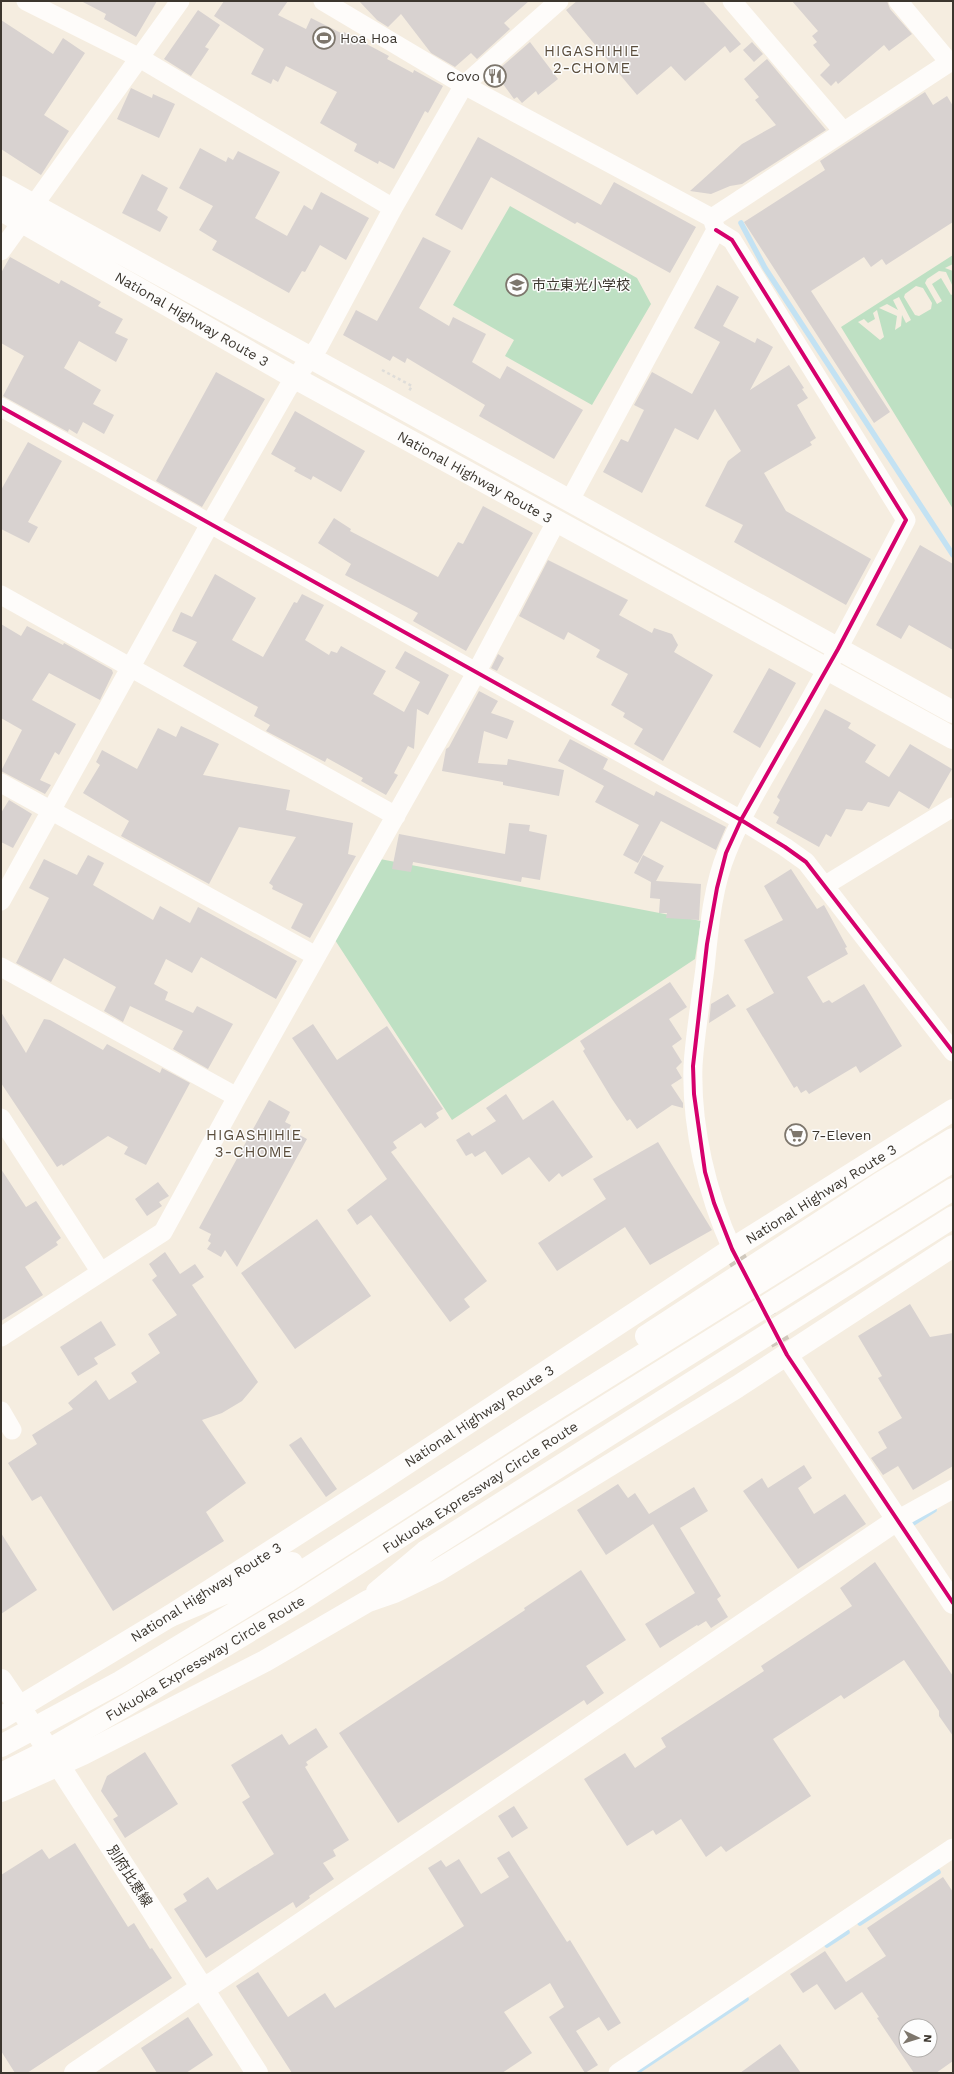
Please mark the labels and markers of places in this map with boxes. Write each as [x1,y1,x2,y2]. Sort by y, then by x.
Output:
sports icon: Hoa Hoa [311,25,337,51]
place label: Hoa Hoa [340,30,398,46]
restaurant icon: Covo [482,63,508,89]
place label: Covo [446,68,480,84]
school or university icon: 市立東光小学校 [504,272,530,298]
place label: 市立東光小学校 [532,277,630,293]
supermarket icon: 7-Eleven [783,1122,809,1148]
place label: 7-Eleven [812,1127,871,1143]

